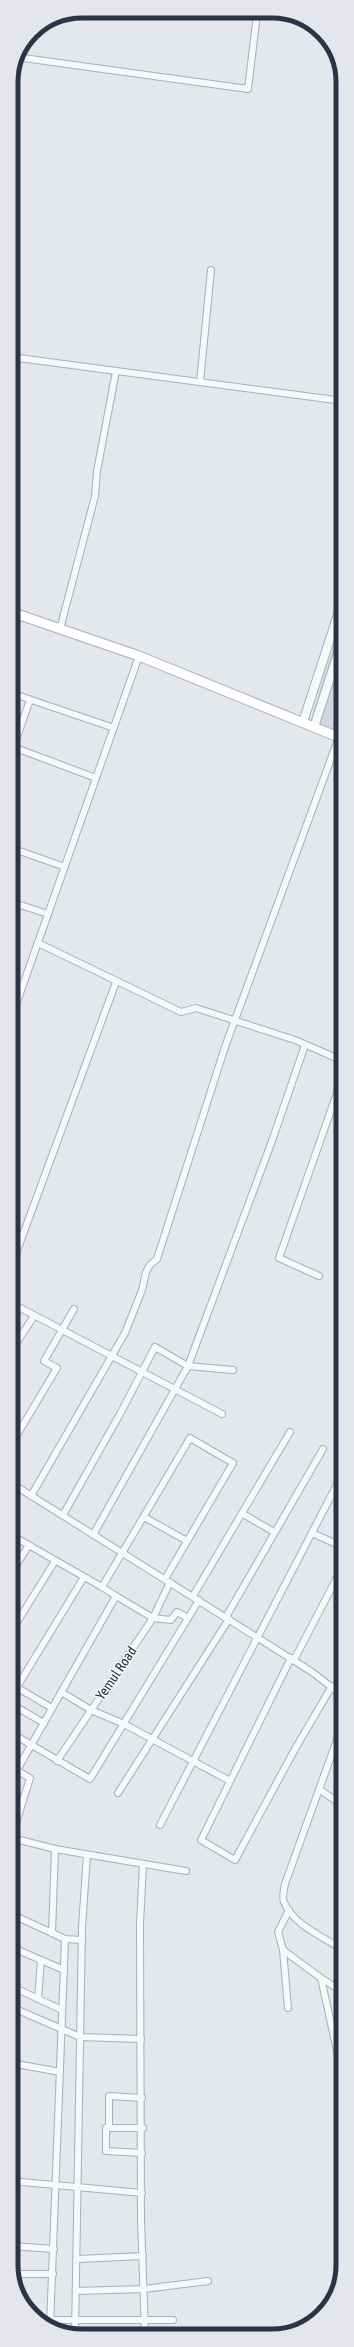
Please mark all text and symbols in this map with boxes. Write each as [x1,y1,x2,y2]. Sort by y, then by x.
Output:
street label: Yemul Road [92,1643,140,1703]

